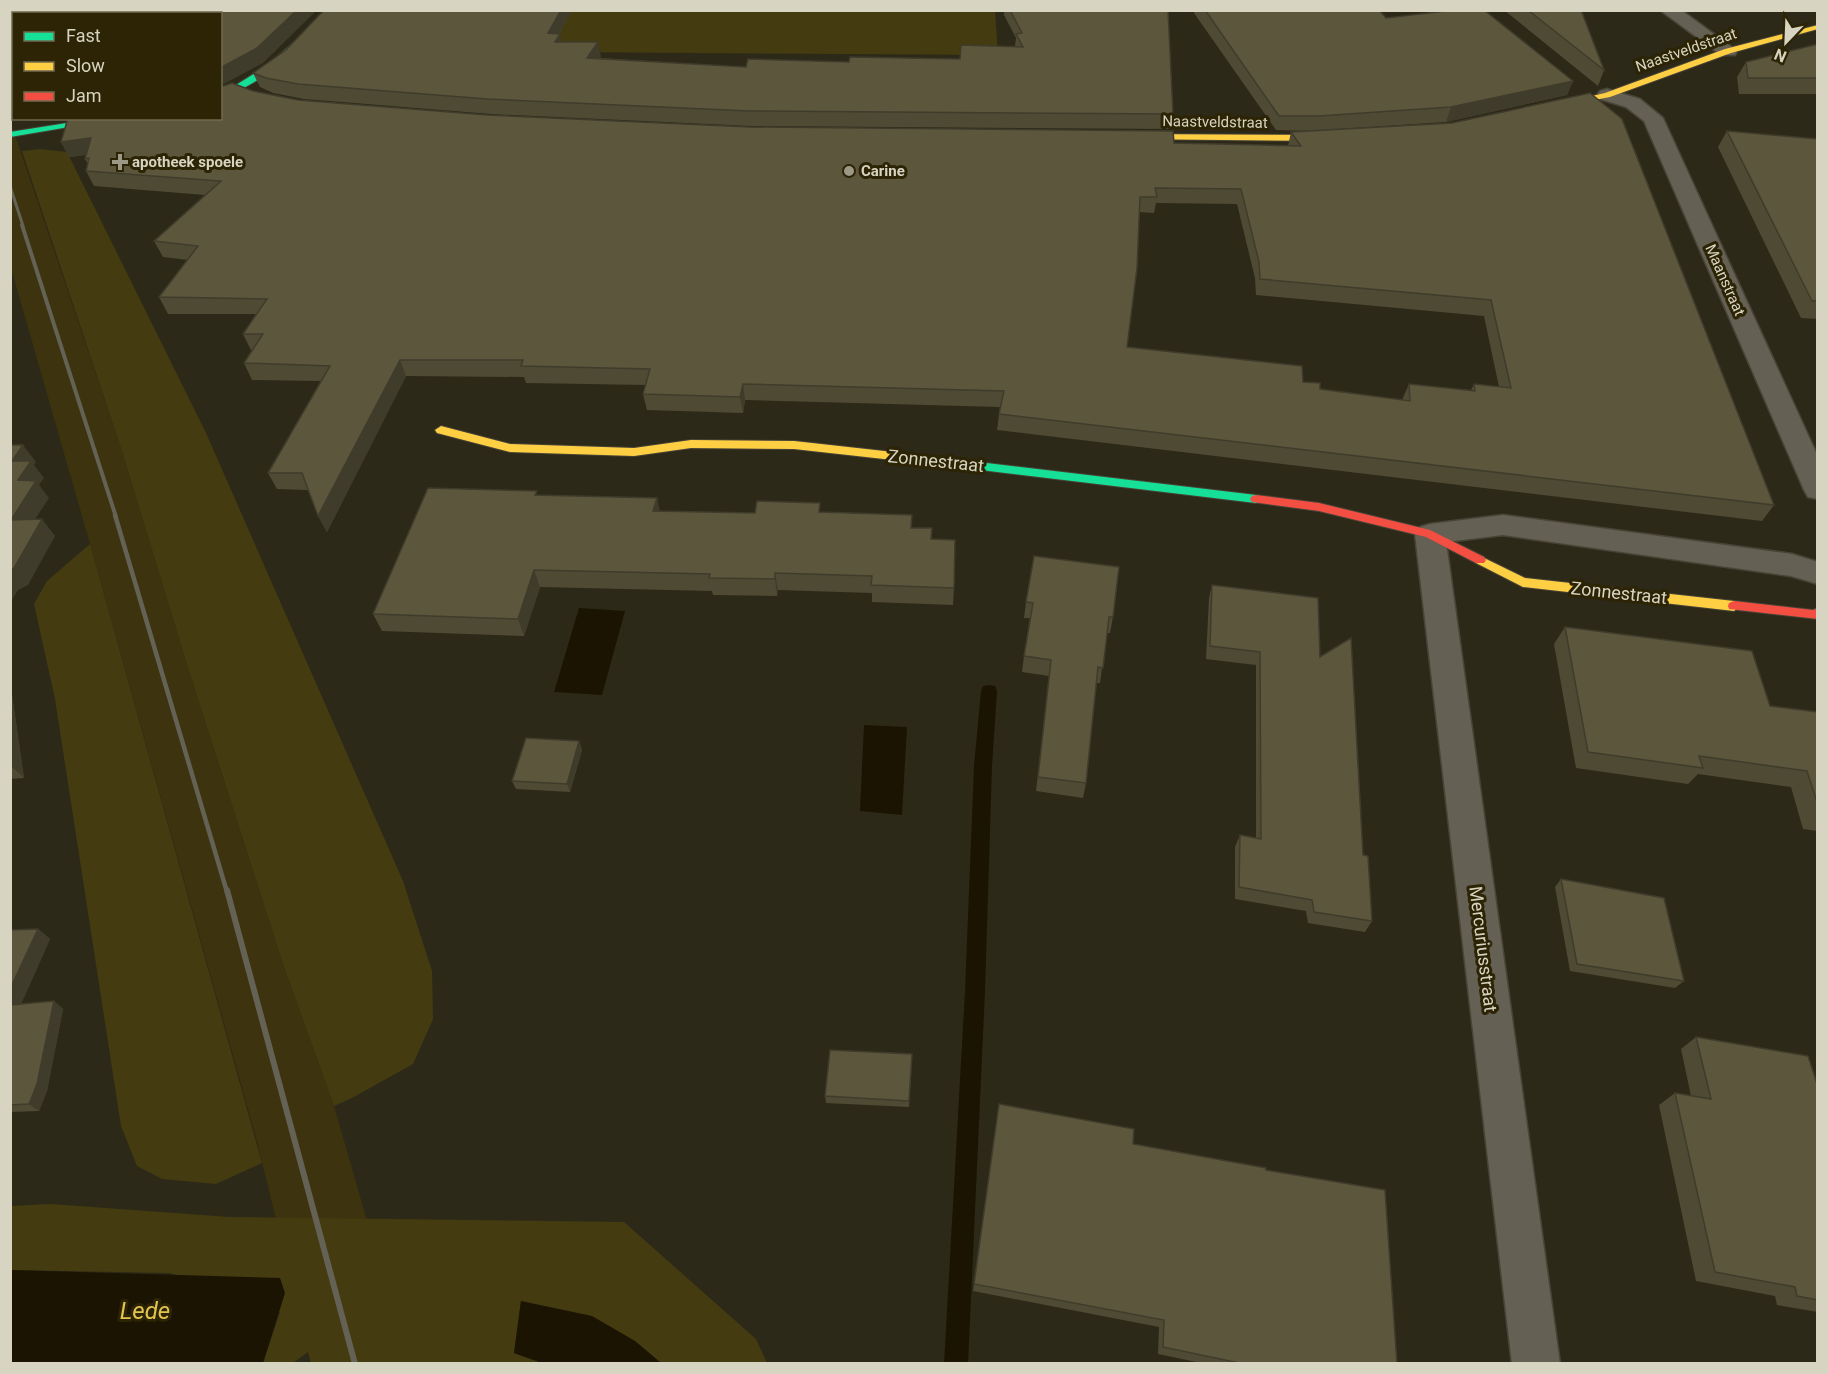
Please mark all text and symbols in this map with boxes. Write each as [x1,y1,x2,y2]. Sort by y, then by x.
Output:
legend [12,12,222,120]
north arrow [1756,12,1816,72]
street label: Naastveldstraat [1633,24,1739,76]
text: Fast [66,25,101,46]
text: N [1771,44,1789,66]
text: Slow [66,55,105,76]
text: Jam [66,85,102,106]
street label: Naastveldstraat [1162,112,1268,132]
place label: apotheek spoele [132,153,243,171]
marker: apotheek spoele [113,155,127,169]
place label: Carine [861,162,905,180]
marker: Carine [842,164,856,178]
street label: Maanstraat [1701,241,1749,319]
street label: Zonnestraat [887,445,985,476]
street label: Zonnestraat [1570,577,1668,608]
street label: Mercuriusstraat [1465,885,1502,1013]
water label: Lede [120,1297,170,1325]

